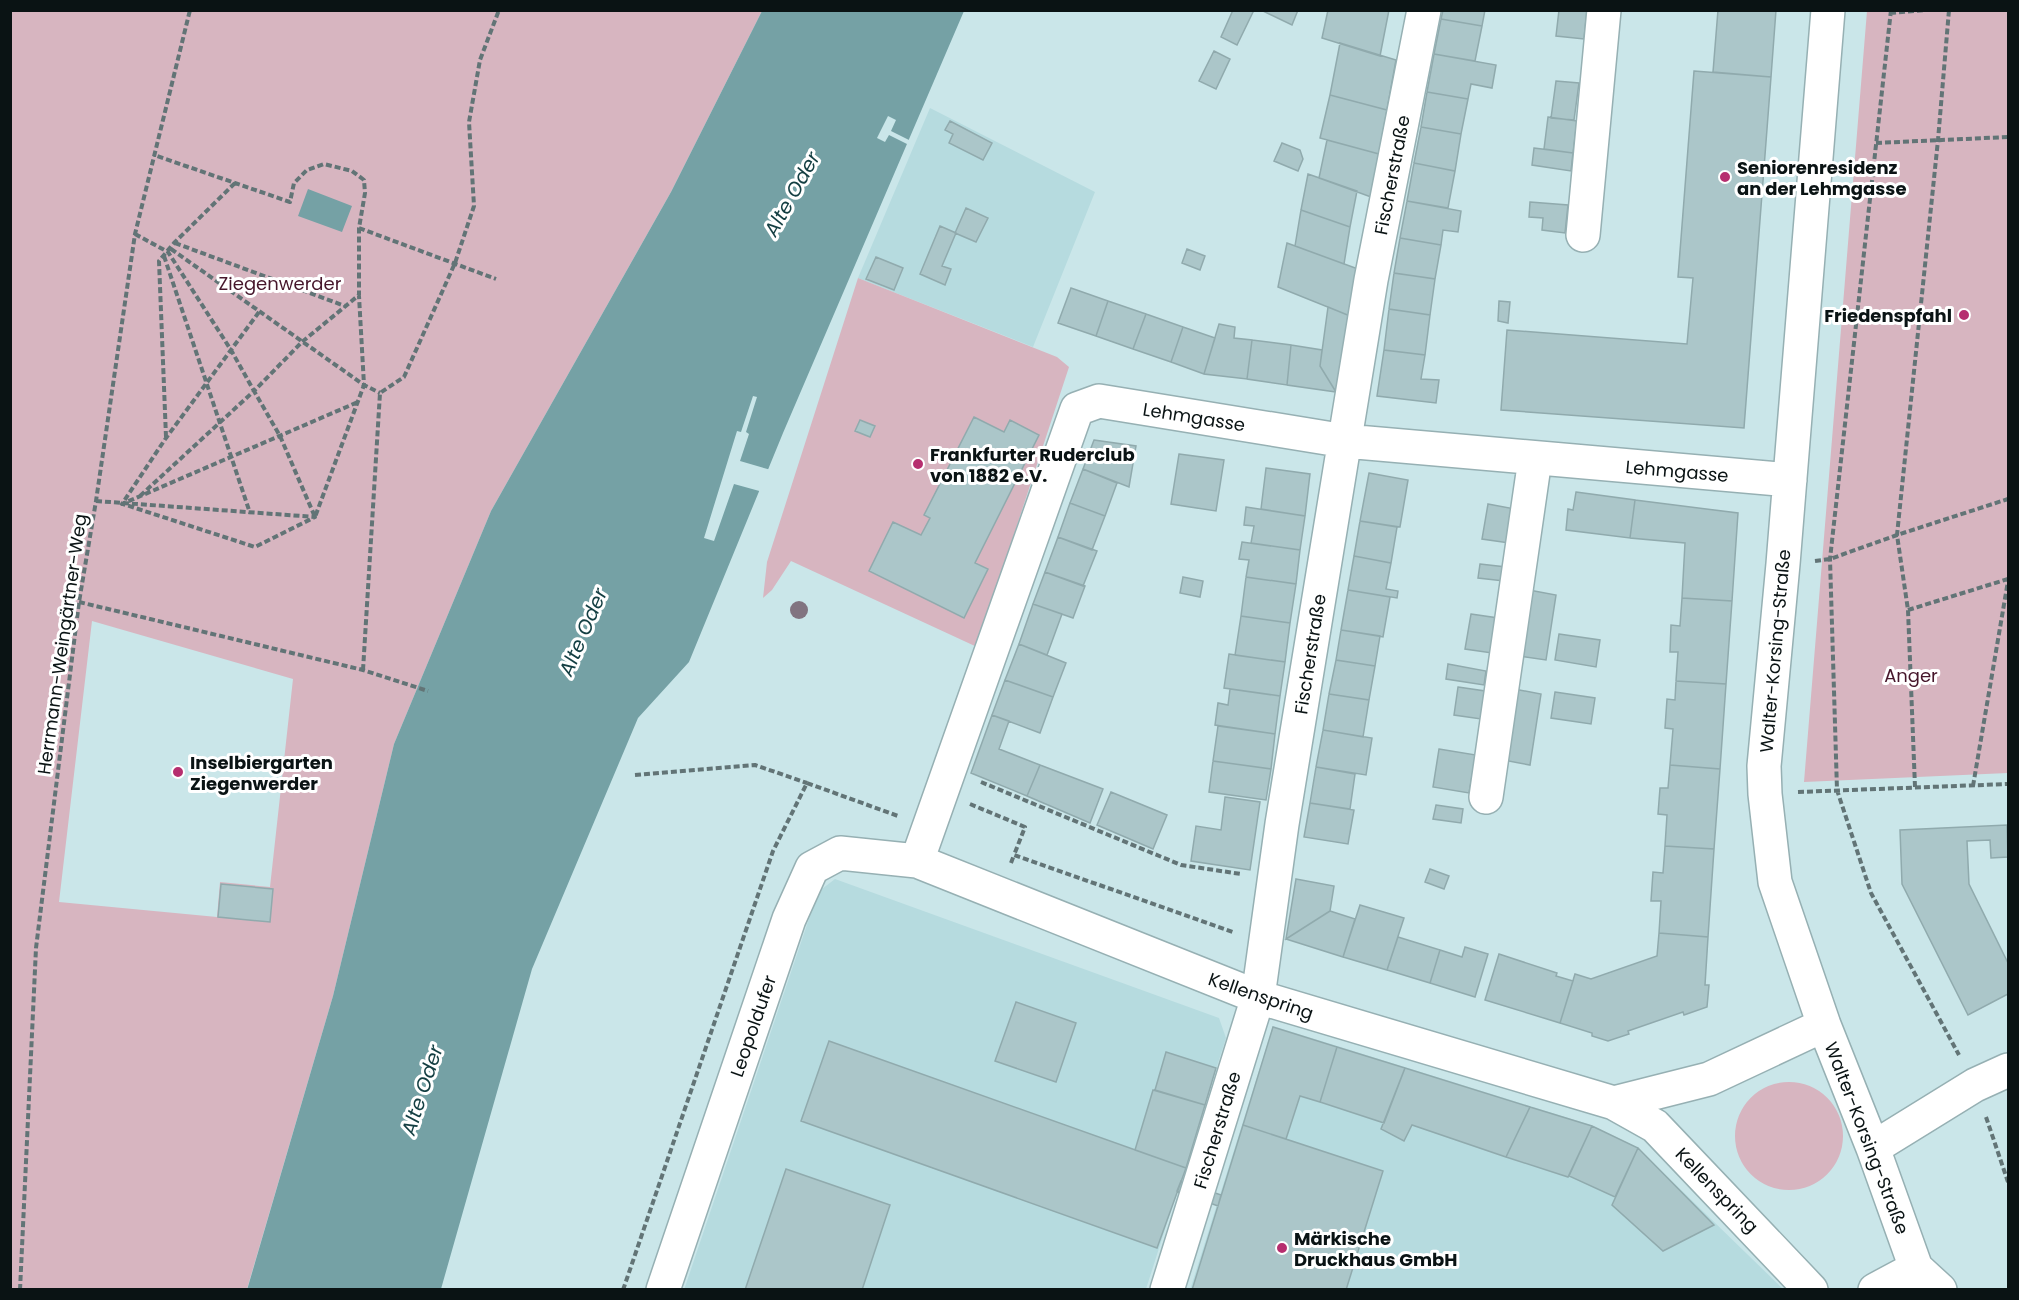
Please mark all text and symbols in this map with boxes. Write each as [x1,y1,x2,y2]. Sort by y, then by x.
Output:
street label: Fischerstraße [1368,113,1416,237]
water label: Alte Oder [757,146,827,242]
place label: Seniorenresidenz an der Lehmgasse [1737,155,1907,201]
marker: Seniorenresidenz an der Lehmgasse [1718,170,1732,184]
park label: Ziegenwerder [219,271,342,296]
place label: Friedenspfahl [1824,303,1952,328]
marker: Friedenspfahl [1957,308,1971,322]
street label: Lehmgasse [1141,397,1247,437]
place label: Frankfurter Ruderclub von 1882 e.V. [930,442,1135,488]
street label: Lehmgasse [1624,454,1730,488]
marker: Frankfurter Ruderclub von 1882 e.V. [911,457,925,471]
street label: Herrmann-Weingärtner-Weg [31,512,93,776]
street label: Walter-Korsing-Straße [1754,548,1796,754]
water label: Alte Oder [552,583,614,681]
street label: Fischerstraße [1288,592,1332,716]
park label: Anger [1884,663,1938,688]
place label: Inselbiergarten Ziegenwerder [190,750,333,796]
marker: Inselbiergarten Ziegenwerder [171,765,185,779]
street label: Kellenspring [1205,966,1317,1026]
street label: Leopoldufer [724,972,782,1080]
street label: Walter-Korsing-Straße [1819,1038,1915,1238]
water label: Alte Oder [394,1041,450,1140]
street label: Fischerstraße [1187,1068,1247,1192]
street label: Kellenspring [1670,1142,1764,1238]
place label: Märkische Druckhaus GmbH [1294,1226,1457,1272]
marker: Märkische Druckhaus GmbH [1275,1241,1289,1255]

